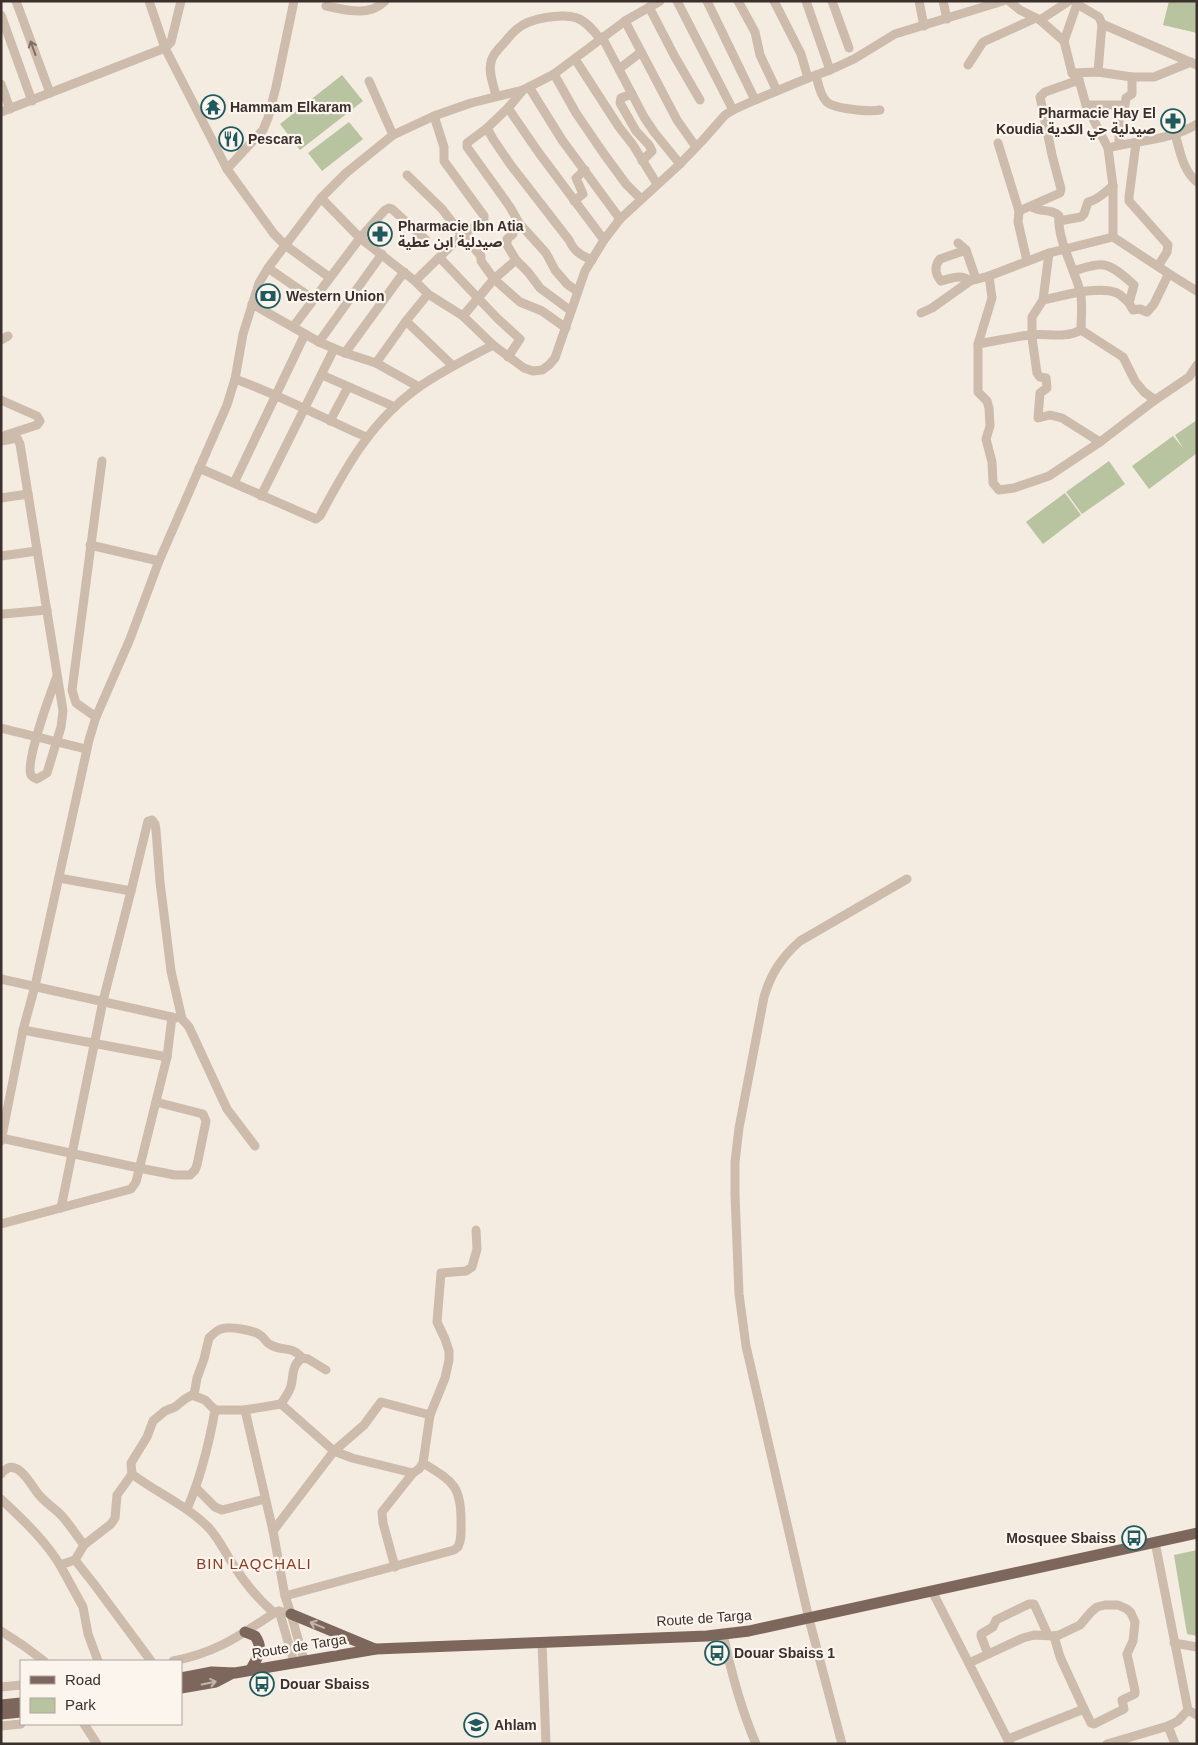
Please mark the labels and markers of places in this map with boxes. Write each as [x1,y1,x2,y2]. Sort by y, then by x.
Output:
temple icon: Hammam Elkaram [200,94,226,120]
place label: Hammam Elkaram [230,99,351,115]
place label: Pharmacie Hay El Koudia صيدلية حي الكدية [996,105,1156,140]
pharmacy icon: Pharmacie Hay El Koudia صيدلية حي الكدية [1160,108,1186,134]
restaurant icon: Pescara [218,126,244,152]
place label: Pescara [248,131,302,147]
place label: Pharmacie Ibn Atia صيدلية ابن عطية [398,218,524,250]
pharmacy icon: Pharmacie Ibn Atia صيدلية ابن عطية [367,221,393,247]
bank icon: Western Union [255,283,281,309]
place label: Western Union [286,288,385,304]
bus stop icon: Mosquee Sbaiss [1121,1525,1147,1551]
place label: Mosquee Sbaiss [1006,1530,1116,1546]
bus stop icon: Douar Sbaiss 1 [704,1640,730,1666]
place label: Douar Sbaiss 1 [734,1645,835,1661]
bus stop icon: Douar Sbaiss [249,1671,275,1697]
place label: Douar Sbaiss [280,1676,370,1692]
school or university icon: Ahlam [463,1712,489,1738]
place label: Ahlam [494,1717,537,1733]

